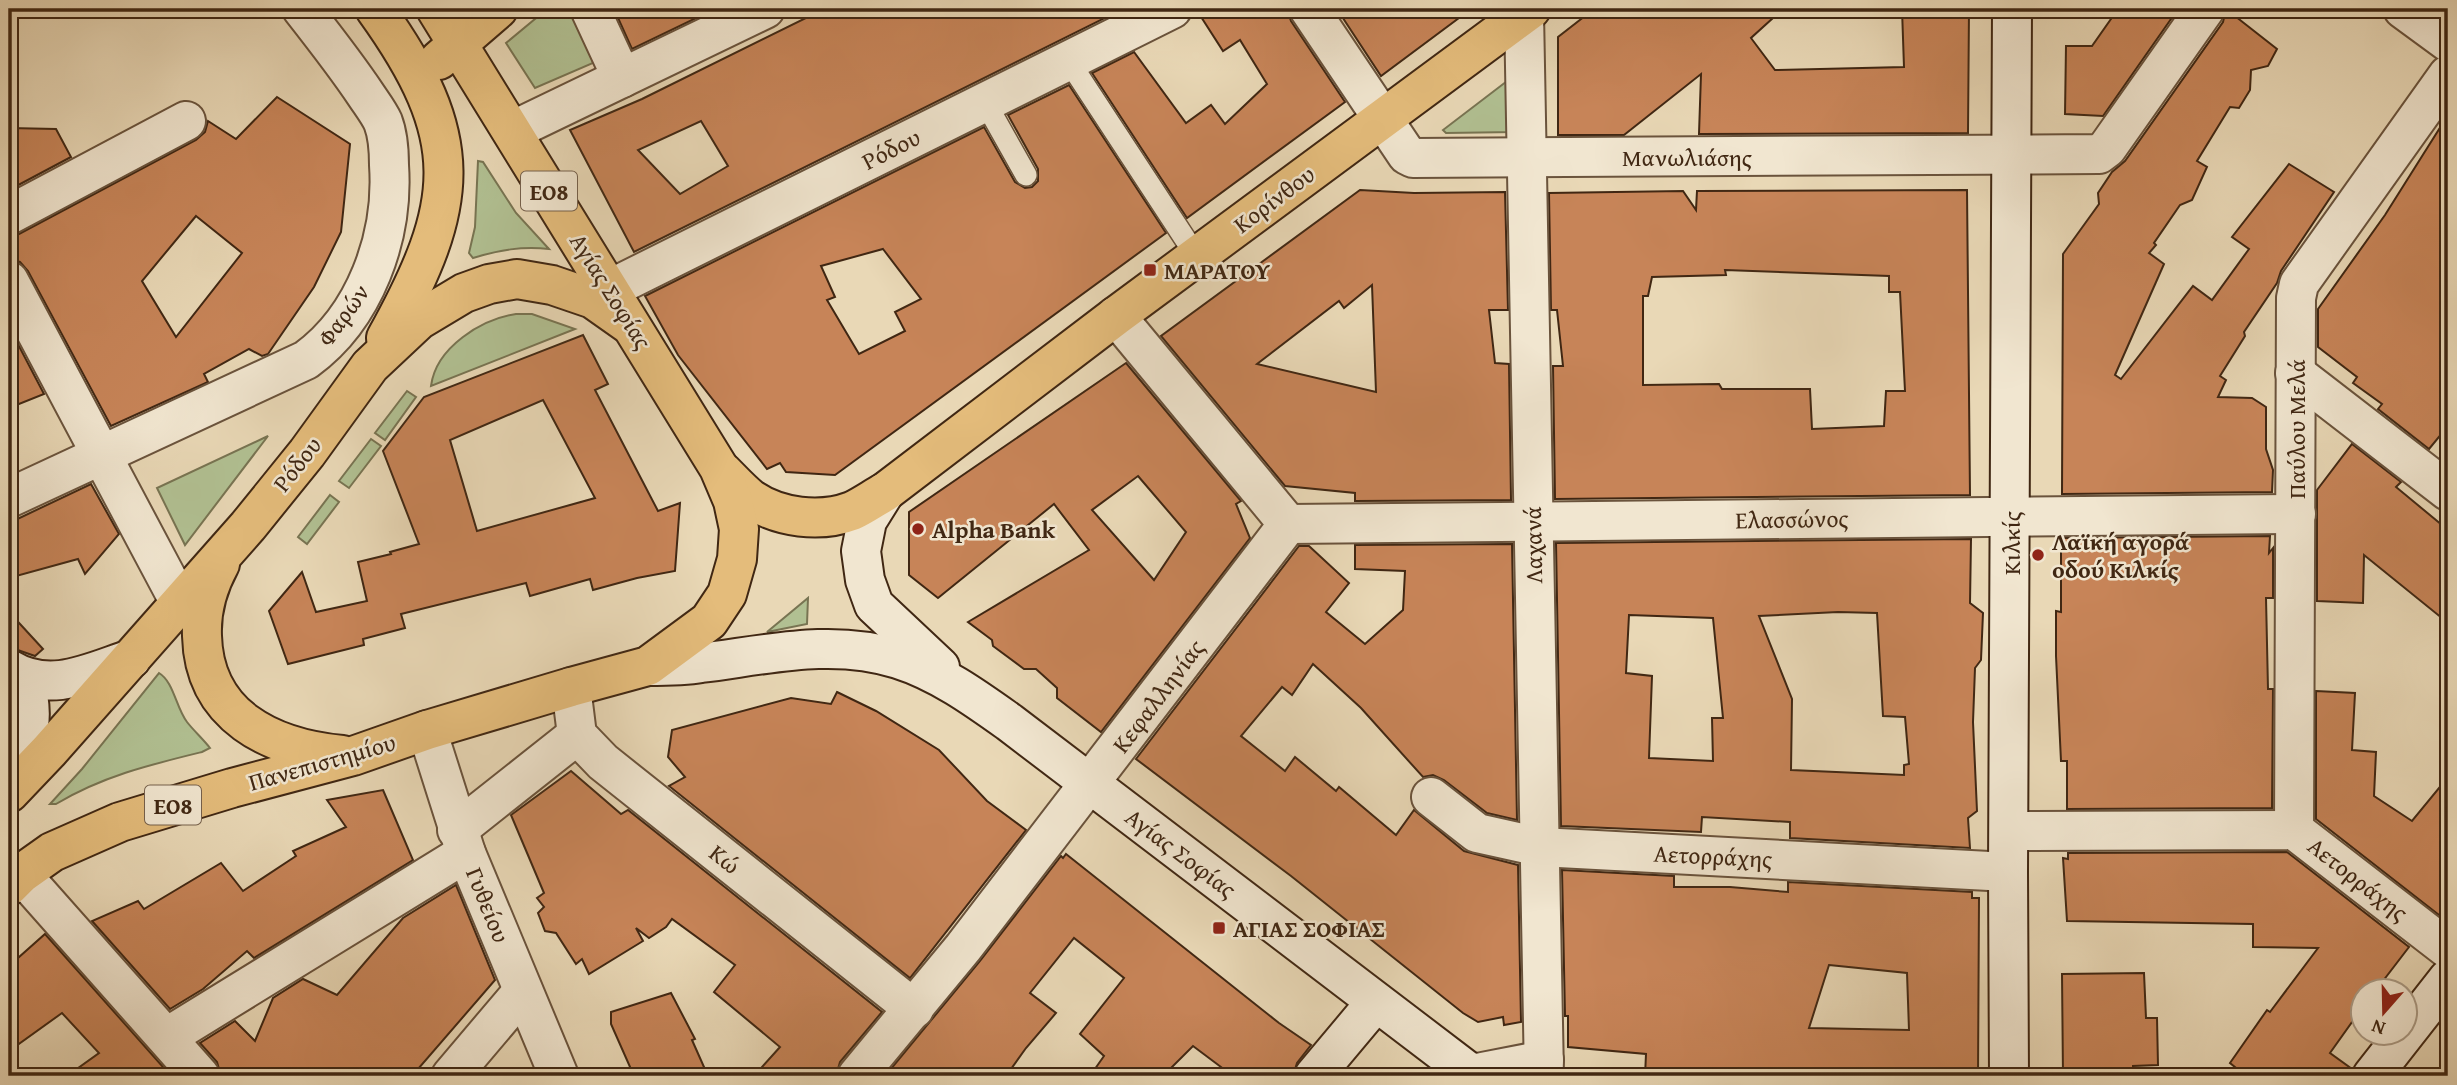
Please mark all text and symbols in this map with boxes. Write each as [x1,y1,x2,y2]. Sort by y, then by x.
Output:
street label: Ρόδου [856,119,926,179]
street label: Μανωλιάσης [1622,140,1752,175]
street label: Κορίνθου [1226,157,1322,241]
road number: ΕΟ8 [521,172,577,210]
street label: Αγίας Σοφίας [561,226,661,356]
place label: ΜΑΡΑΤΟΥ [1164,253,1270,288]
marker: ΜΑΡΑΤΟΥ [1142,262,1158,278]
street label: Φαρών [308,276,378,354]
street label: Παύλου Μελά [2279,359,2314,499]
street label: Ρόδου [264,429,330,499]
street label: Ελασσώνος [1735,501,1849,537]
street label: Λαχανά [1515,506,1551,584]
street label: Κιλκίς [1994,511,2029,575]
place label: Alpha Bank [932,512,1056,547]
marker: Alpha Bank [910,521,926,537]
place label: Λαϊκή αγορά οδού Κιλκίς [2052,524,2189,587]
marker: Λαϊκή αγορά οδού Κιλκίς [2030,547,2046,563]
street label: Κεφαλληνίας [1104,632,1212,760]
street label: Πανεπιστημίου [244,724,400,800]
road number: ΕΟ8 [145,786,201,824]
street label: Αγίας Σοφίας [1118,800,1244,906]
street label: Αετορράχης [2300,829,2416,929]
street label: Αετορράχης [1653,835,1773,877]
street label: Κώ [702,836,748,882]
street label: Γυθείου [457,862,519,948]
place label: ΑΓΙΑΣ ΣΟΦΙΑΣ [1233,911,1385,946]
marker: ΑΓΙΑΣ ΣΟΦΙΑΣ [1211,920,1227,936]
north arrow [2348,976,2418,1046]
text: N [2367,1013,2389,1043]

